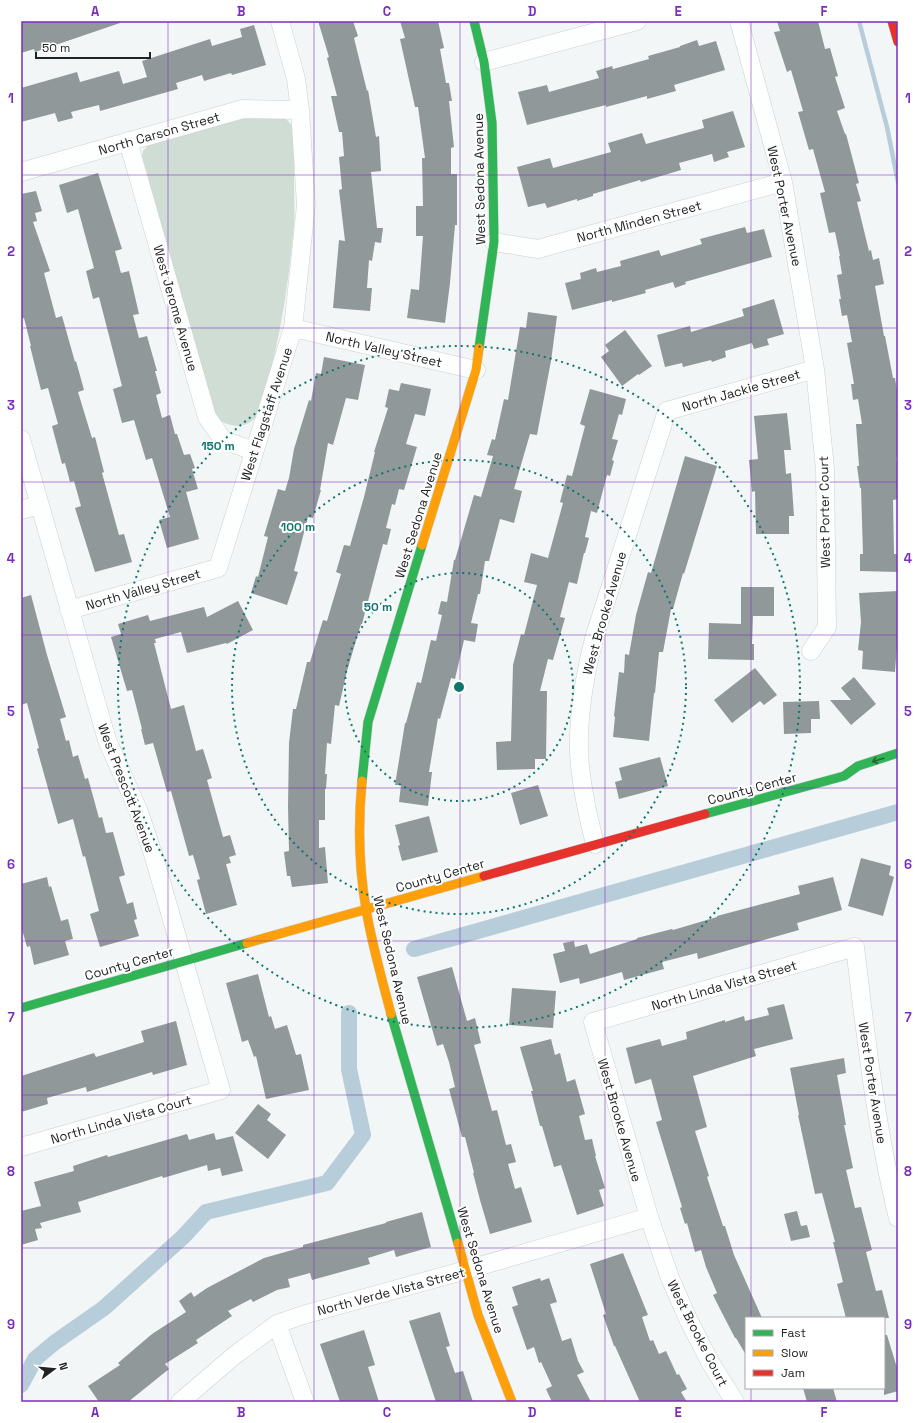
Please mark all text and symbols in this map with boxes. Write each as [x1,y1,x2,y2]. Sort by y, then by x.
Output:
text: A [91,3,100,20]
text: B [237,3,246,20]
text: C [383,3,391,20]
text: D [528,3,537,20]
text: E [674,3,682,20]
text: F [821,3,828,20]
scale bar [36,34,150,60]
text: 50 m [42,40,70,56]
text: 1 [8,90,14,107]
text: 1 [905,90,911,107]
street label: North Carson Street [97,108,222,159]
street label: West Sedona Avenue [470,113,489,245]
street label: West Porter Avenue [763,144,806,268]
street label: North Minden Street [575,197,703,246]
text: 2 [7,243,15,260]
street label: West Jerome Avenue [149,243,202,373]
text: 2 [904,243,912,260]
street label: North Valley Street [324,328,444,371]
street label: West Flagstaff Avenue [237,345,296,483]
street label: North Jackie Street [680,365,802,416]
text: 3 [7,397,15,414]
text: 3 [904,397,912,414]
text: 150 m [201,438,235,454]
street label: West Sedona Avenue [391,450,446,581]
street label: West Porter Court [815,456,834,568]
text: 100 m [281,519,315,535]
street label: West Brooke Avenue [579,549,630,677]
text: 4 [7,550,15,567]
text: 4 [904,550,912,567]
street label: North Valley Street [84,565,203,614]
text: 50 m [364,599,392,615]
centre of rings [452,680,466,694]
text: 5 [7,703,15,720]
text: 5 [904,703,912,720]
street label: West Prescott Avenue [94,721,159,855]
one-way arrow [872,757,885,764]
street label: County Center [706,768,799,809]
street label: County Center [394,855,487,896]
text: 6 [7,856,15,873]
text: 6 [904,856,912,873]
street label: West Sedona Avenue [369,894,416,1026]
street label: County Center [83,943,176,984]
street label: North Linda Vista Street [649,957,799,1014]
text: 7 [7,1009,15,1026]
text: 7 [904,1009,912,1026]
street label: West Porter Avenue [854,1021,891,1145]
street label: West Brooke Avenue [594,1056,645,1184]
street label: North Linda Vista Court [49,1091,194,1148]
text: 8 [7,1163,15,1180]
text: 8 [904,1163,912,1180]
street label: West Sedona Avenue [453,1205,508,1336]
street label: North Verde Vista Street [315,1264,467,1319]
street label: West Brooke Court [663,1277,732,1389]
text: 9 [7,1316,15,1333]
text: 9 [904,1316,912,1333]
legend [745,1317,885,1389]
text: Fast [781,1325,806,1341]
text: Slow [781,1345,808,1361]
north arrow [34,1349,74,1389]
text: N [56,1361,71,1372]
text: Jam [781,1365,805,1381]
text: A [91,1404,100,1421]
text: B [237,1404,246,1421]
text: C [383,1404,391,1421]
text: D [528,1404,537,1421]
text: E [674,1404,682,1421]
text: F [821,1404,828,1421]

